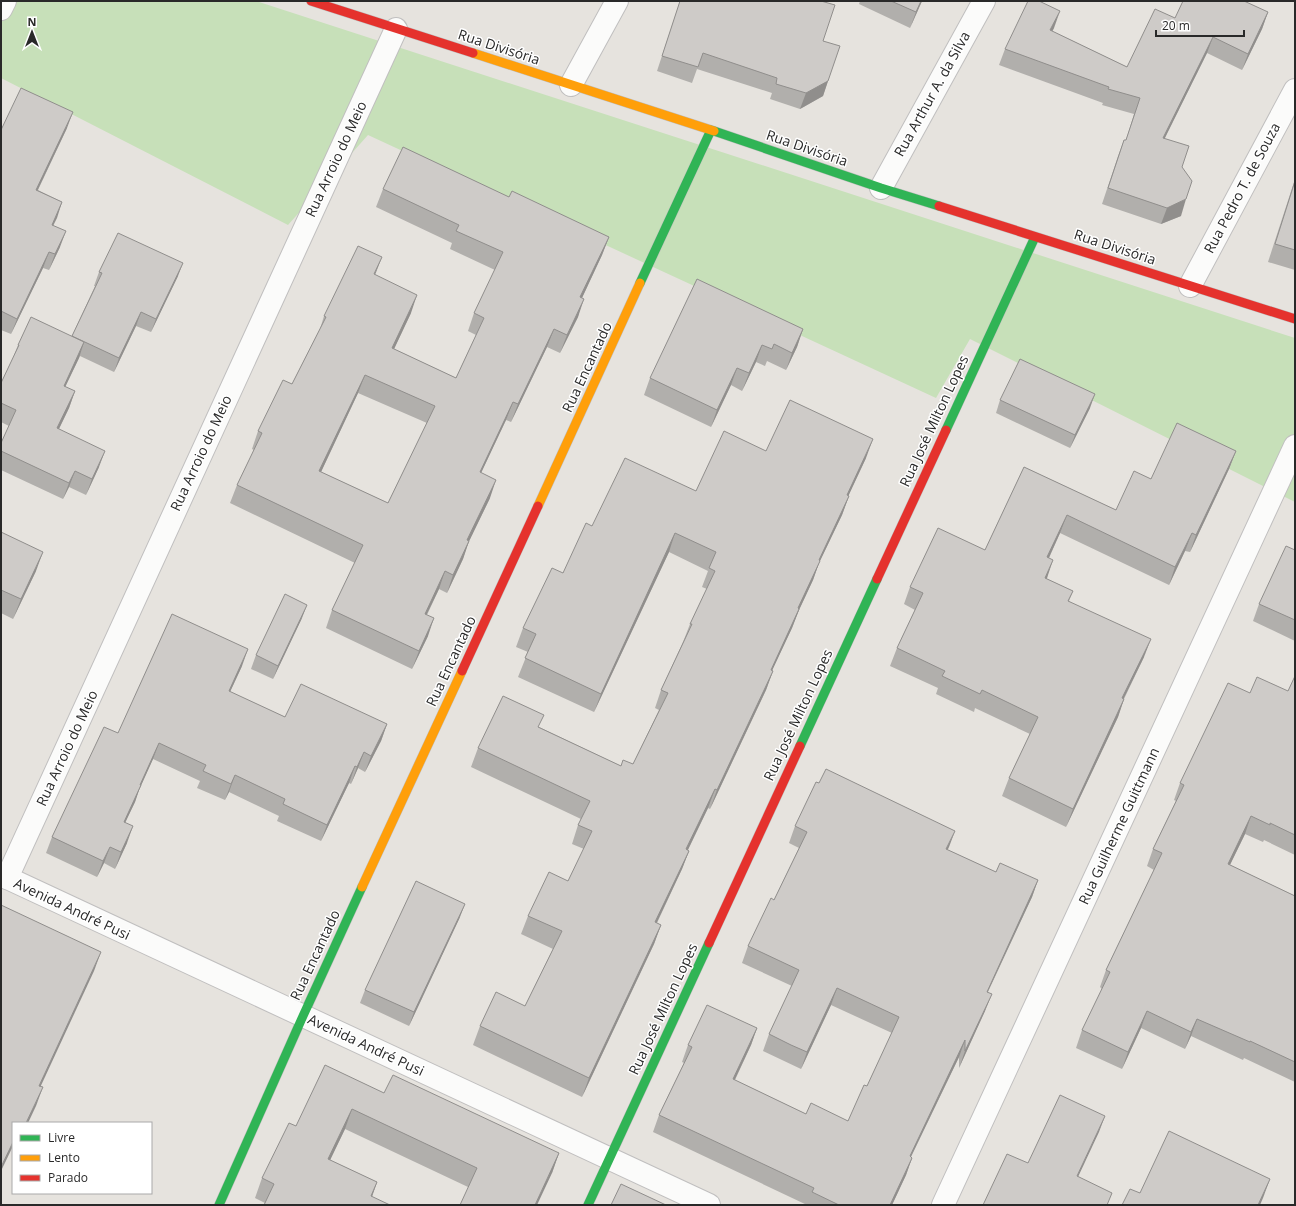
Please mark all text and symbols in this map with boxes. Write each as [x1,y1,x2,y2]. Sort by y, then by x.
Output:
north arrow [12,12,52,52]
scale bar [1156,12,1244,38]
text: N [28,14,36,29]
text: 20 m [1162,17,1190,34]
street label: Rua Divisória [456,24,543,69]
street label: Rua Arthur A. da Silva [889,28,974,160]
street label: Rua Arroio do Meio [300,98,371,220]
street label: Rua Pedro T. de Souza [1199,119,1284,256]
street label: Rua Divisória [764,125,850,170]
street label: Rua Divisória [1072,224,1159,269]
street label: Rua Encantado [557,318,616,415]
street label: Rua José Milton Lopes [895,352,973,490]
street label: Rua Arroio do Meio [165,392,236,514]
street label: Rua Encantado [421,612,480,709]
street label: Rua José Milton Lopes [759,646,837,784]
street label: Rua Arroio do Meio [31,687,102,809]
street label: Rua Guilherme Guittmann [1074,744,1163,907]
street label: Avenida André Pusi [11,873,133,944]
street label: Rua Encantado [285,906,344,1003]
street label: Rua José Milton Lopes [624,940,702,1078]
street label: Avenida André Pusi [305,1009,427,1080]
legend [12,1122,152,1194]
text: Livre [48,1129,75,1146]
text: Lento [48,1149,80,1166]
text: Parado [48,1169,88,1186]

